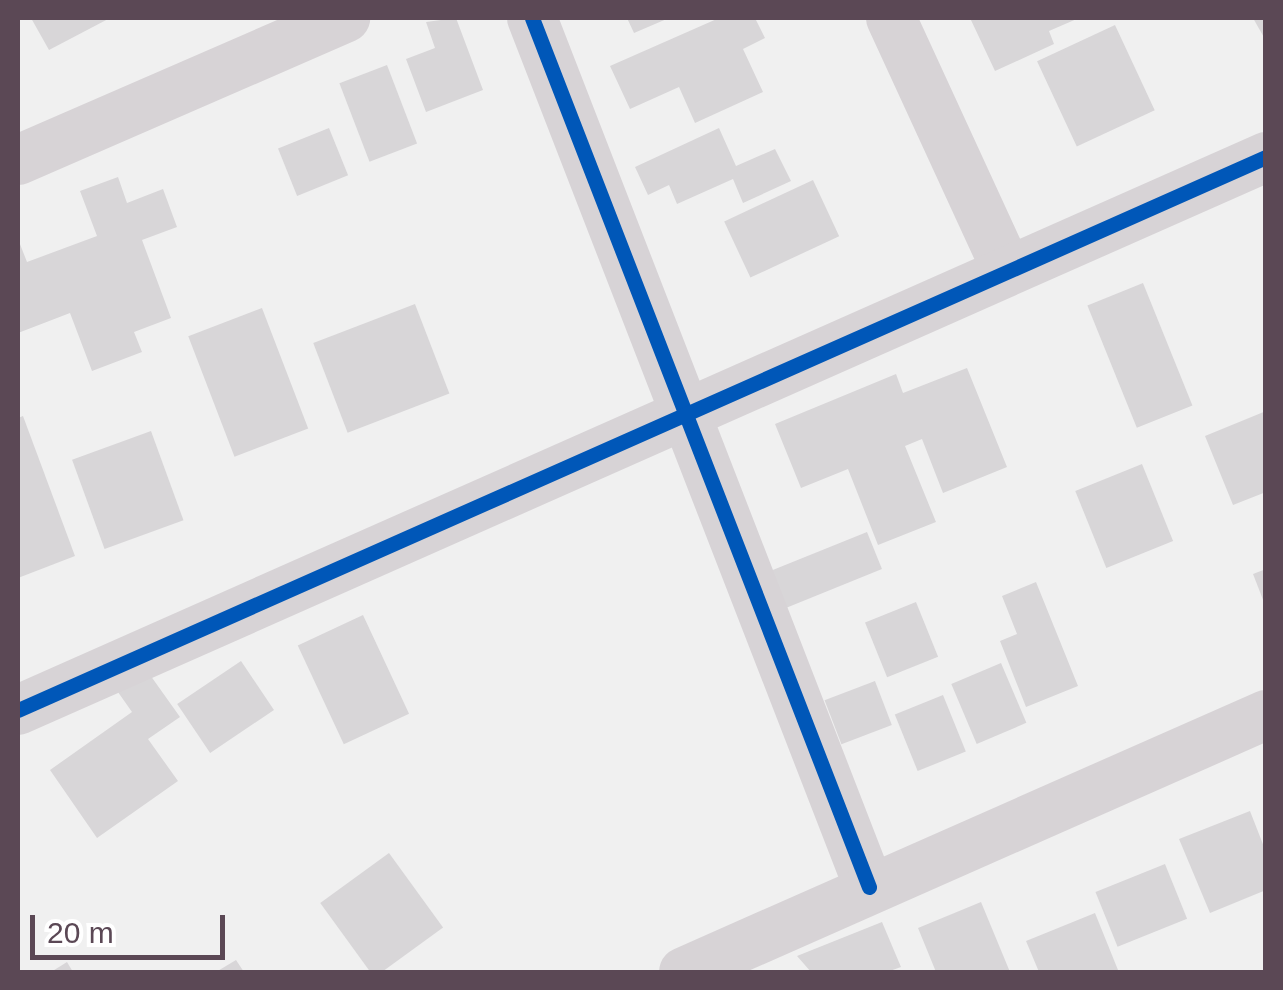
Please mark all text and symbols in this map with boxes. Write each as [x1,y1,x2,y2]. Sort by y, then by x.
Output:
scale bar [35,895,230,957]
text: 20 m [47,916,114,949]

